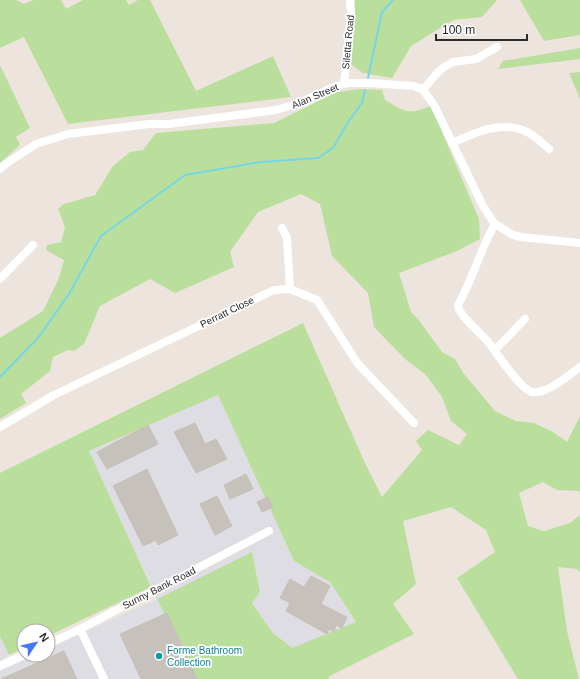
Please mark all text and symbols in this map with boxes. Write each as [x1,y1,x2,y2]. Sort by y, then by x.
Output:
street label: Siletta Road [340,14,356,70]
scale bar [436,16,527,42]
text: 100 m [442,23,475,37]
street label: Alan Street [290,81,340,111]
street label: Perratt Close [198,294,256,330]
street label: Sunny Bank Road [121,565,197,611]
north arrow [16,623,56,663]
text: N [37,631,51,644]
place label: Forme Bathroom Collection [167,645,242,668]
marker: Forme Bathroom Collection [154,651,164,661]

